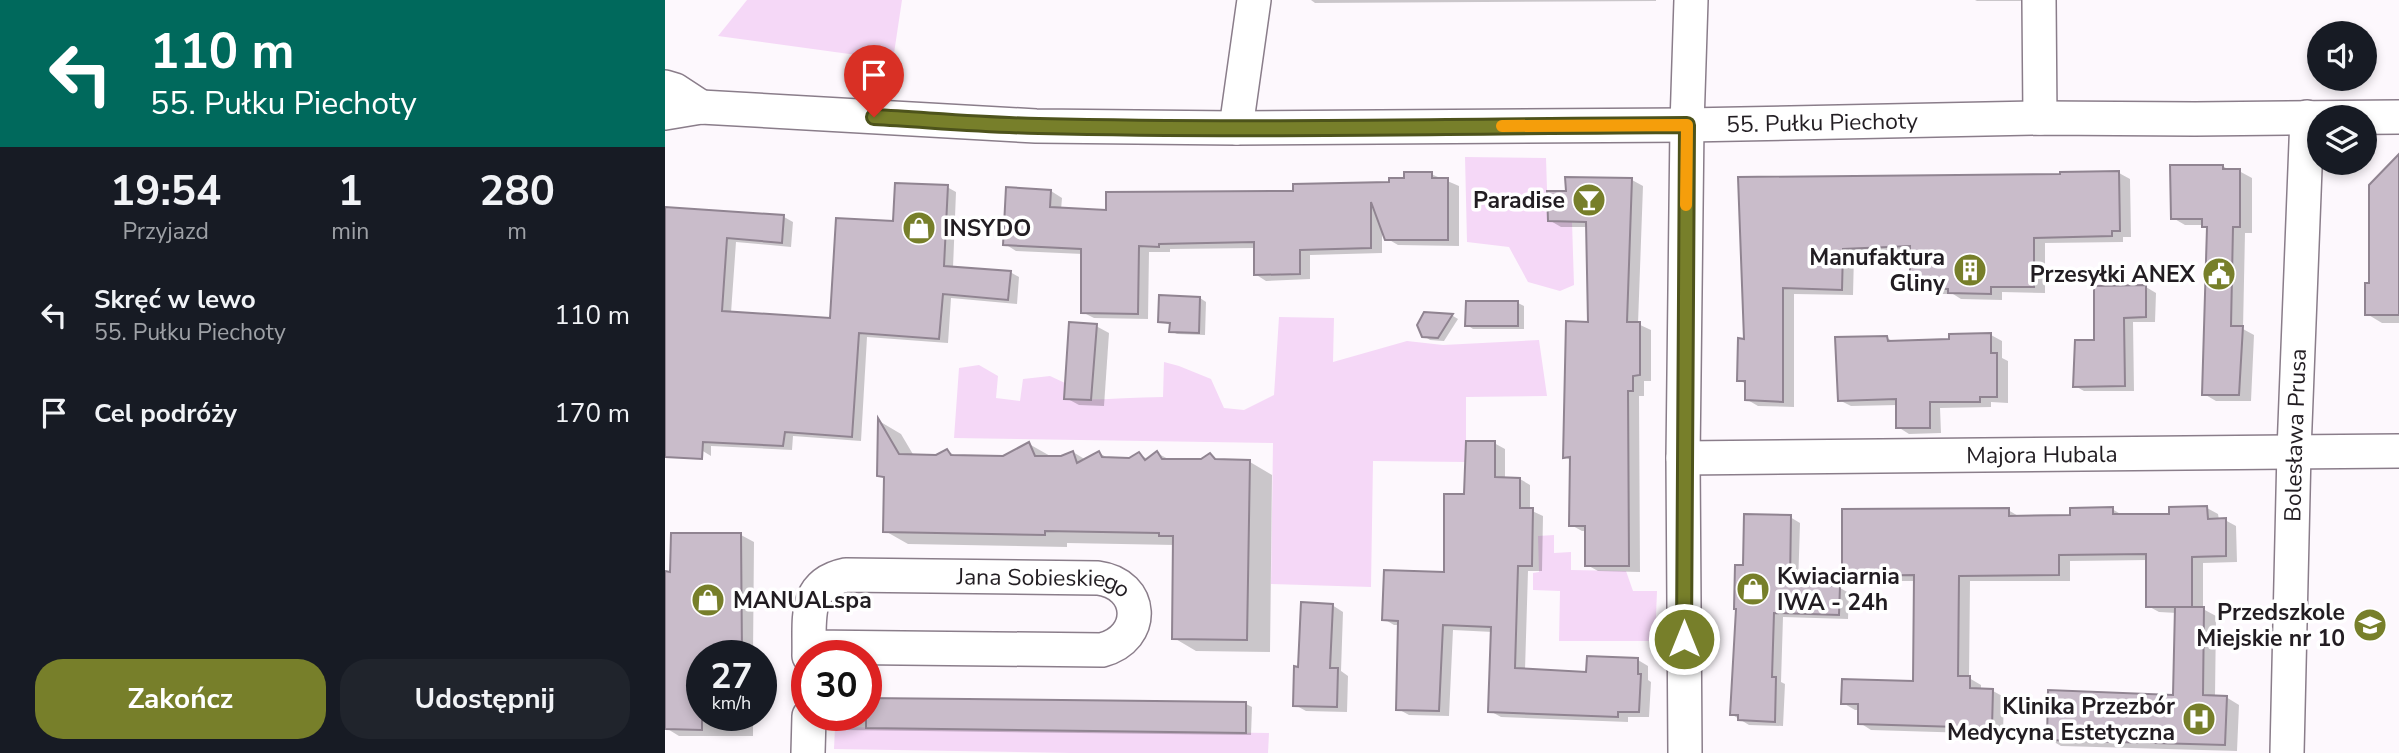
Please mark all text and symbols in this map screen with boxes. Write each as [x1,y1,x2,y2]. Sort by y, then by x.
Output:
text: 110 m [150,18,294,85]
map controls [2307,21,2377,175]
button: sound [2307,21,2377,91]
icon: left [35,28,126,119]
pin [844,45,904,117]
icon: arrive [855,56,893,94]
text: 55. Pułku Piechoty [150,82,417,125]
street label: 55. Pułku Piechoty [1726,105,1918,140]
button: layers [2307,105,2377,175]
text: 19:54 [110,163,221,220]
text: 1 [338,163,363,220]
text: 280 [479,163,555,220]
bar icon: Paradise [1570,181,1608,219]
place label: Paradise [1473,185,1565,216]
shop icon: INSYDO [900,209,938,247]
place label: INSYDO [943,213,1031,244]
text: Przyjazd [122,216,209,247]
text: min [331,216,369,247]
text: m [507,216,527,247]
place label: Manufaktura Gliny [1809,242,1946,299]
building icon: Manufaktura Gliny [1951,251,1989,289]
public building icon: Przesyłki ANEX [2200,255,2238,293]
place label: Przesyłki ANEX [2030,259,2196,290]
text: Skręć w lewo [94,282,256,317]
icon: left [35,296,73,334]
text: 110 m [554,298,630,333]
text: 55. Pułku Piechoty [94,317,286,348]
street label: Bolesława Prusa [2277,348,2314,522]
icon: arrive [35,394,73,432]
text: Cel podróży [94,396,237,431]
text: 170 m [554,396,630,431]
street label: Majora Hubala [1966,439,2118,471]
street label: Jana Sobieskiego [955,561,1138,605]
place label: Kwiaciarnia IWA - 24h [1777,561,1900,618]
shop icon: Kwiaciarnia IWA - 24h [1734,570,1772,608]
shop icon: MANUALspa [689,581,727,619]
place label: MANUALspa [733,585,872,616]
place label: Przedszkole Miejskie nr 10 [2196,597,2345,654]
position arrow [1647,602,1721,676]
school or university icon: Przedszkole Miejskie nr 10 [2351,606,2389,644]
speed limit sign: 30 [791,640,882,731]
text: 27 [710,653,753,700]
button: Zakończ [35,659,326,739]
button: Udostępnij [340,659,630,739]
text: km/h [712,691,751,715]
place label: Klinika Przezbór Medycyna Estetyczna [1947,691,2175,748]
hospital icon: Klinika Przezbór Medycyna Estetyczna [2180,700,2218,738]

